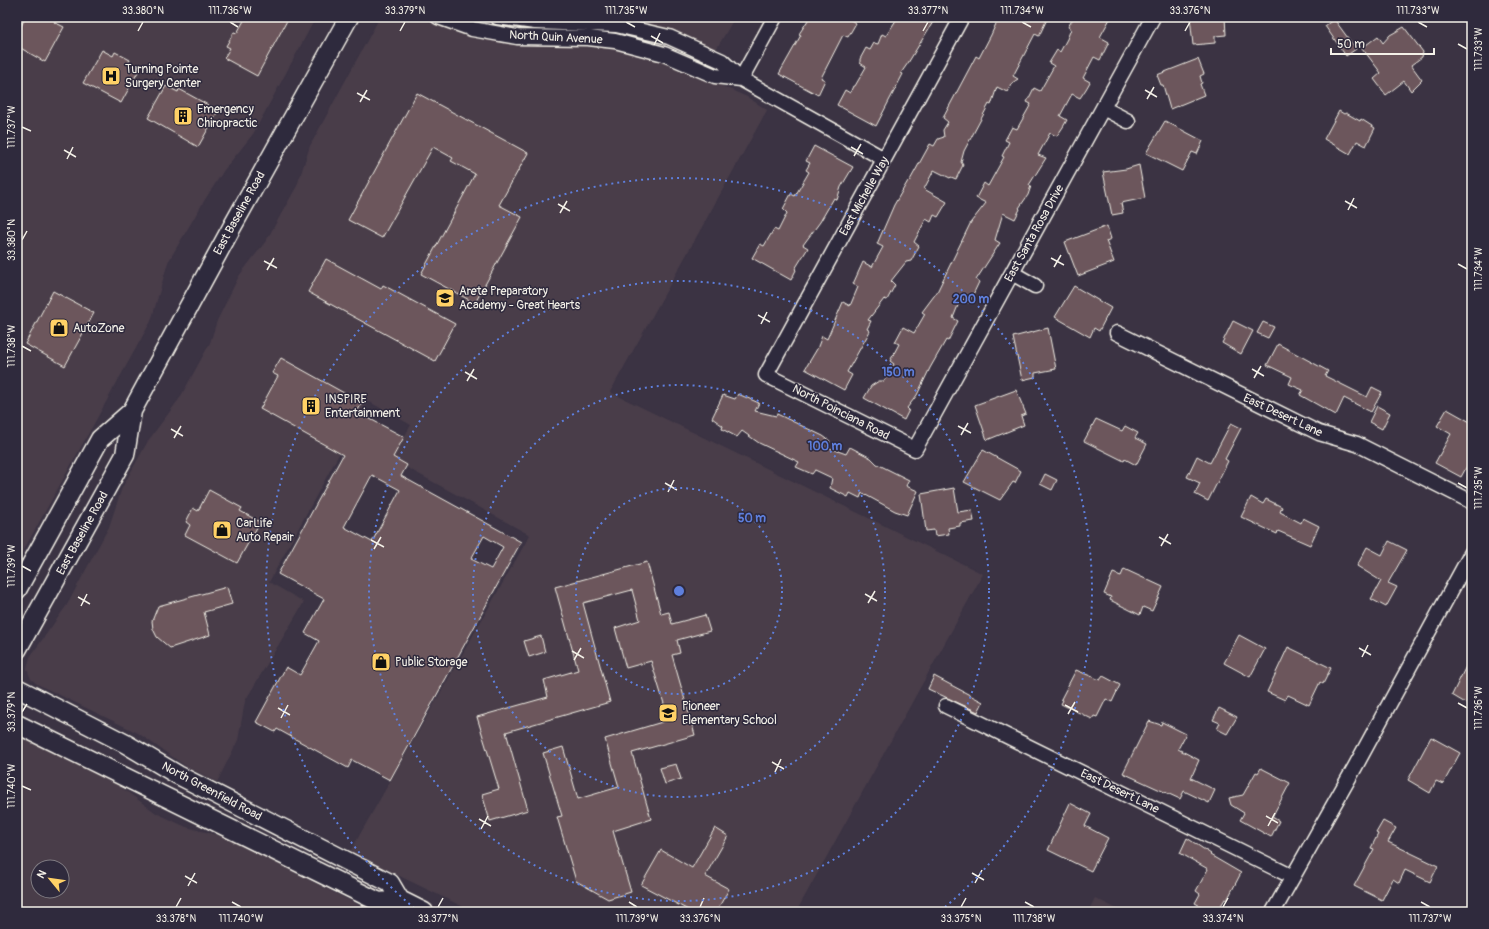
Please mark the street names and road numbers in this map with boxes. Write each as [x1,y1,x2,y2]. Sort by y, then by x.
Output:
street label: North Quin Avenue [509,28,603,47]
street label: East Michelle Way [836,154,892,238]
street label: East Baseline Road [210,169,269,258]
street label: East Santa Rosa Drive [1001,182,1067,285]
street label: North Poinciana Road [790,381,892,443]
street label: East Desert Lane [1241,391,1325,440]
street label: East Baseline Road [53,489,112,578]
street label: North Greenfield Road [159,759,265,824]
street label: East Desert Lane [1078,766,1162,817]

